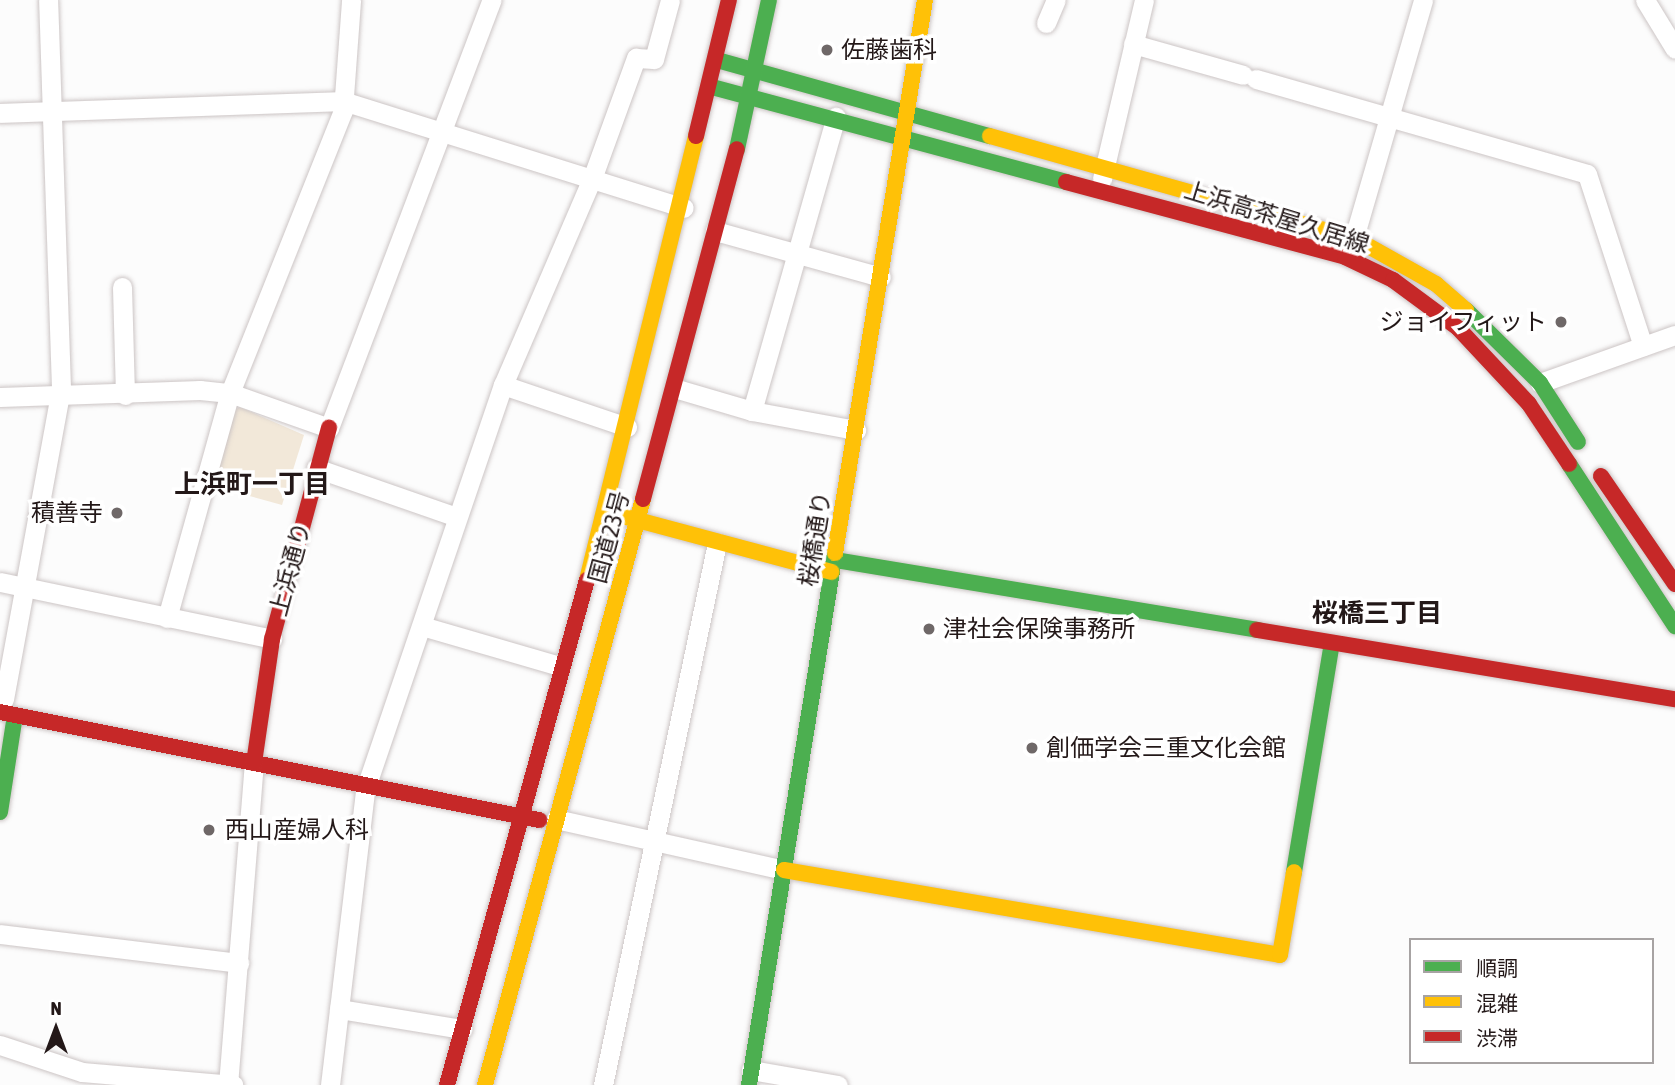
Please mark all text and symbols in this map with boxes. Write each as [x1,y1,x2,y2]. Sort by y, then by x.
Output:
place label: 佐藤歯科 [841,36,937,64]
marker: 佐藤歯科 [819,42,835,58]
street label: 上浜高茶屋久居線 [1181,175,1373,259]
place label: ジョイフィット [1379,308,1547,336]
marker: ジョイフィット [1553,314,1569,330]
district label: 上浜町一丁目 [174,469,330,501]
street label: 国道23号 [583,488,635,586]
street label: 桜橋通り [793,489,837,589]
place label: 積善寺 [31,499,103,527]
marker: 積善寺 [109,505,125,521]
street label: 上浜通り [264,519,316,619]
district label: 桜橋三丁目 [1312,598,1442,630]
place label: 津社会保険事務所 [943,615,1135,643]
marker: 津社会保険事務所 [921,621,937,637]
place label: 創価学会三重文化会館 [1046,734,1286,762]
marker: 創価学会三重文化会館 [1024,740,1040,756]
place label: 西山産婦人科 [225,816,369,844]
marker: 西山産婦人科 [199,820,219,840]
legend [1409,938,1654,1064]
text: 順調 [1476,956,1518,980]
text: 混雑 [1476,991,1518,1015]
north arrow [21,994,91,1064]
text: N [50,997,62,1019]
text: 渋滞 [1476,1026,1518,1050]

